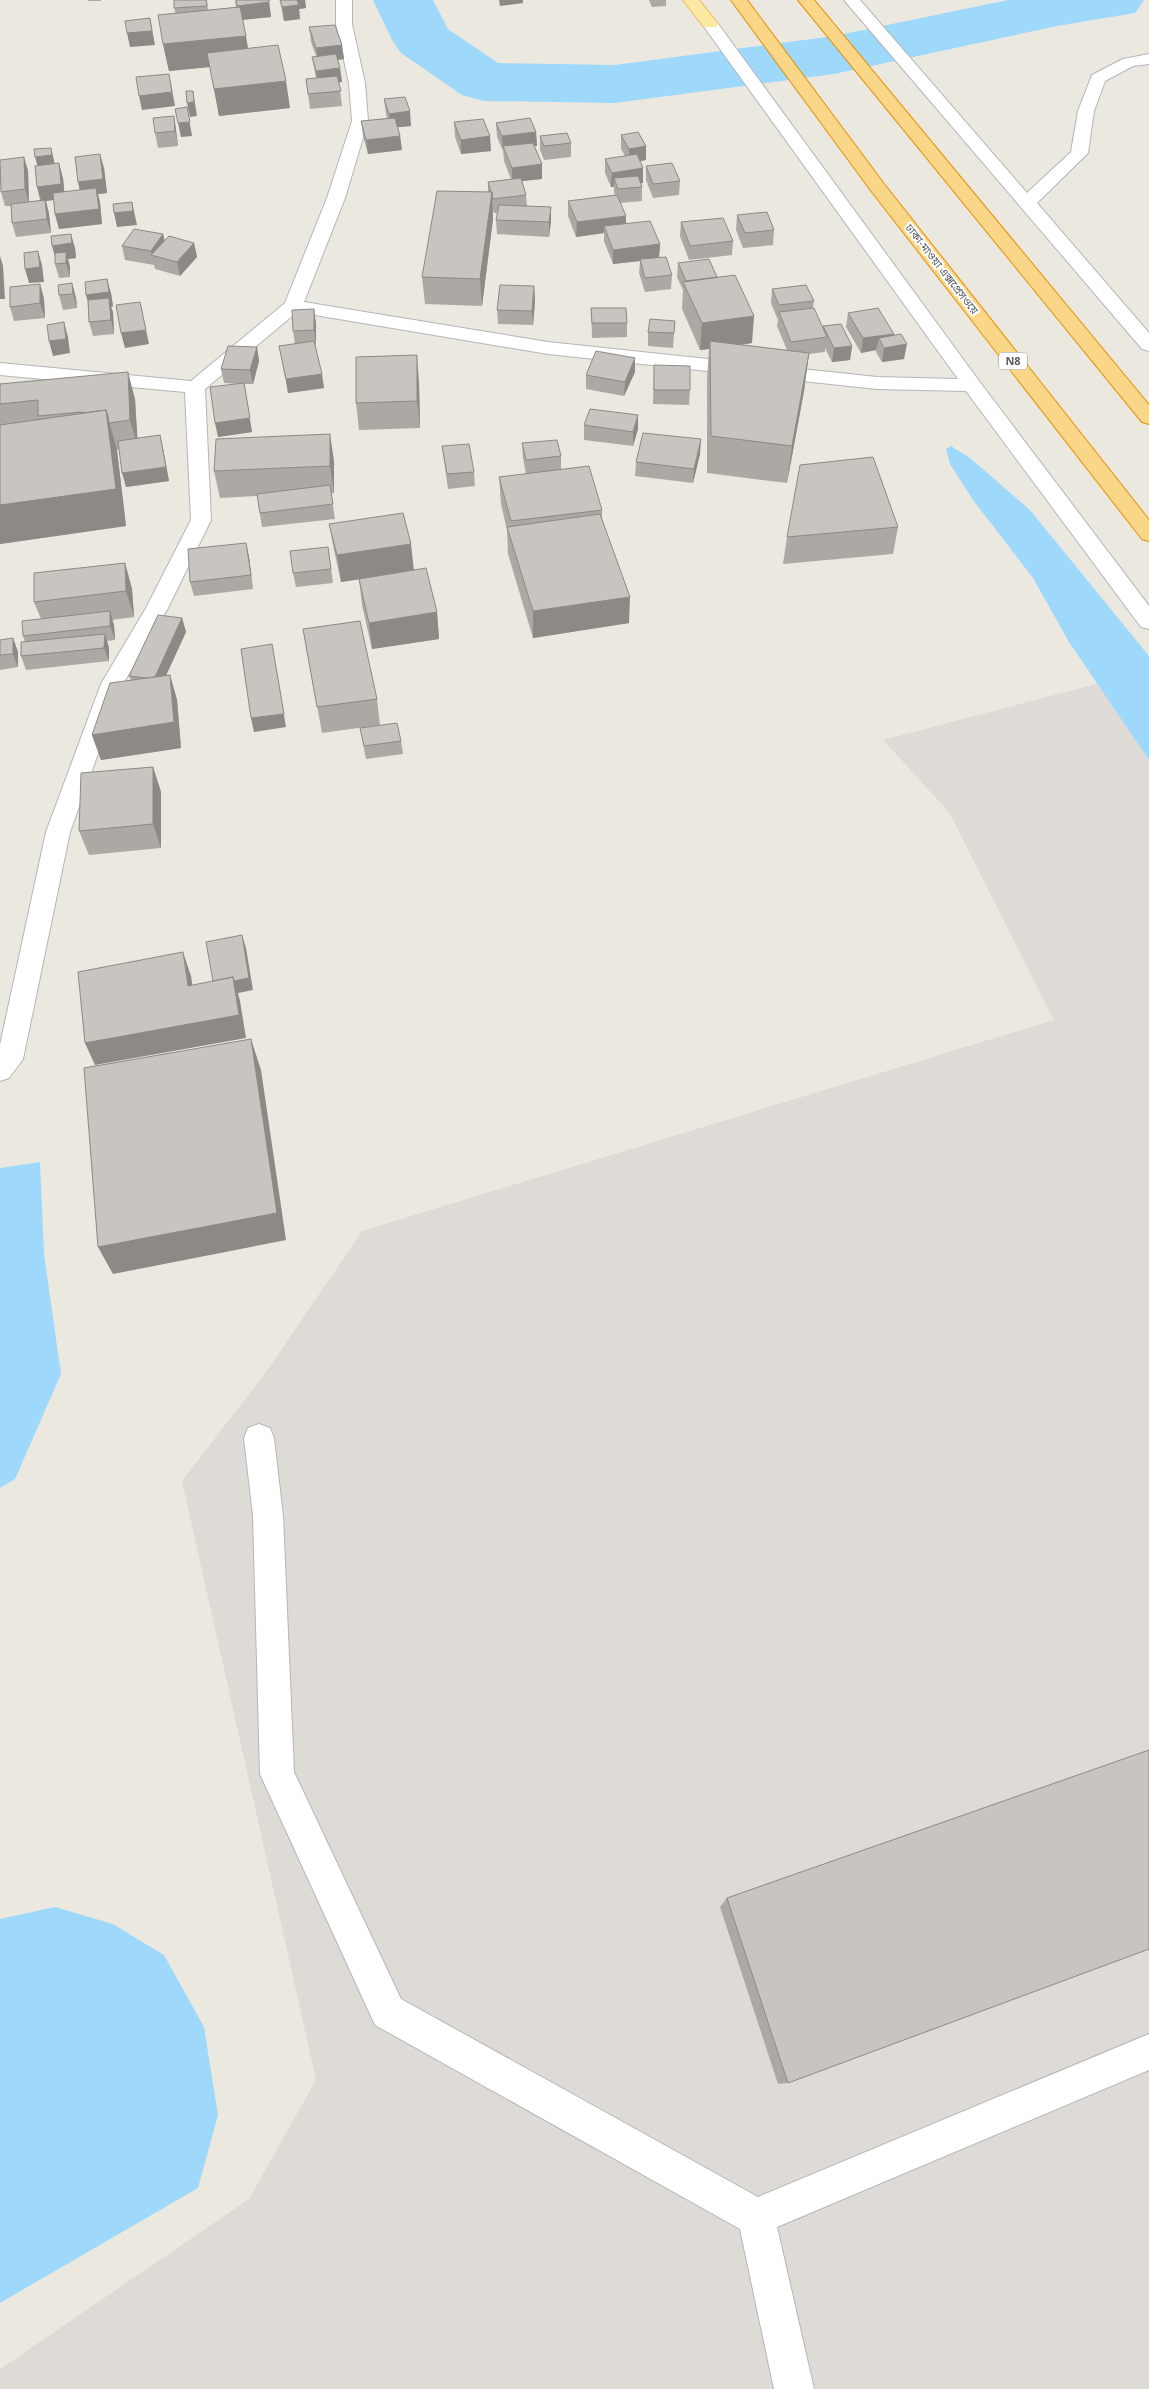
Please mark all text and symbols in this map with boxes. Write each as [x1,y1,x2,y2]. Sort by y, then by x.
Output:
street label: ঢাকা-মাওয়া এক্সপ্রেসওয়ে [902,220,982,317]
road number: N8 [999,352,1027,370]

